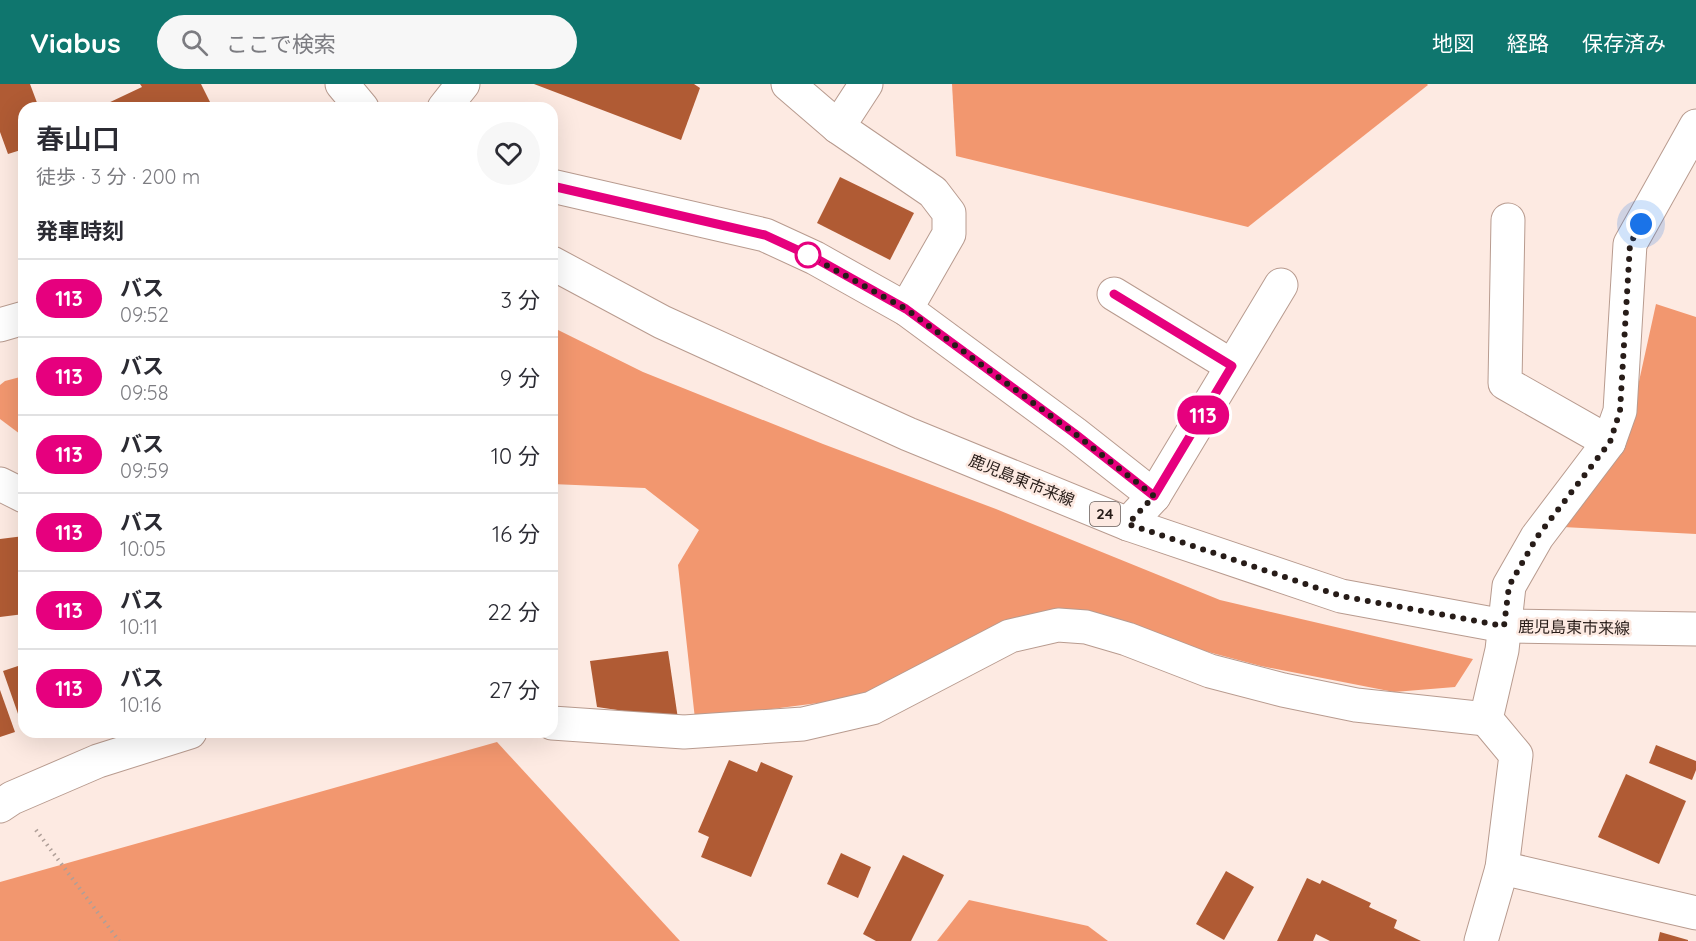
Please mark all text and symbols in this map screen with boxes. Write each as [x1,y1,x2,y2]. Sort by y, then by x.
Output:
search box [157,15,577,69]
text: Viabus [30,25,121,60]
icon: search [178,26,211,59]
text: ここで検索 [226,30,336,58]
text: 地図 [1432,30,1474,56]
text: 経路 [1507,30,1549,56]
text: 保存済み [1582,30,1666,56]
text: 春山口 [36,121,120,156]
button: heart [477,122,540,185]
text: 徒歩 · 3 分 · 200 m [36,164,200,189]
your location [1626,209,1656,239]
text: 発車時刻 [36,217,124,245]
unlabelled marker [795,242,821,268]
text: バス [120,274,164,302]
text: 113 [55,285,83,311]
text: 3 分 [500,286,540,314]
text: 09:52 [120,302,169,327]
text: バス [120,352,164,380]
text: 113 [55,363,83,389]
text: 9 分 [500,364,540,392]
text: 09:58 [120,380,169,405]
line badge: 113 [1168,396,1238,434]
text: 113 [1189,402,1217,428]
text: バス [120,430,164,458]
text: 113 [55,441,83,467]
text: 10 分 [491,442,540,470]
street label: 鹿児島東市来線 [966,450,1078,510]
text: 09:59 [120,458,169,483]
road number: 24 [1090,502,1120,526]
text: バス [120,508,164,536]
text: 113 [55,519,83,545]
text: 16 分 [492,520,540,548]
text: 10:05 [120,536,166,561]
text: バス [120,586,164,614]
text: 113 [55,597,83,623]
text: 22 分 [488,598,540,626]
text: 10:11 [120,614,158,639]
street label: 鹿児島東市来線 [1518,616,1630,638]
text: バス [120,664,164,692]
text: 113 [55,675,83,701]
text: 27 分 [489,676,540,704]
text: 10:16 [120,692,161,717]

